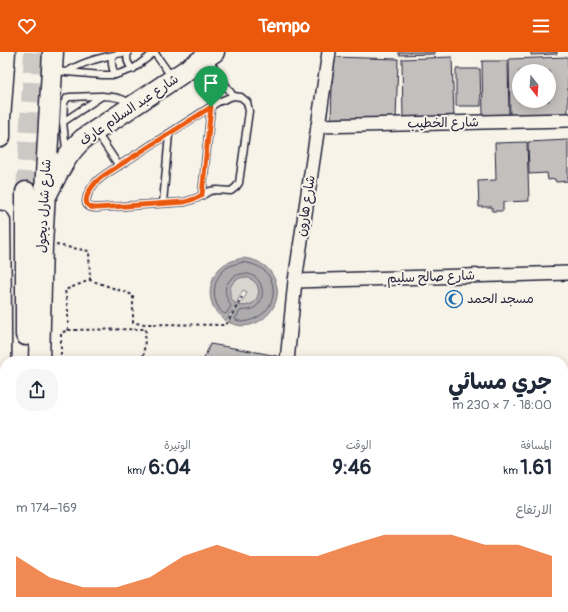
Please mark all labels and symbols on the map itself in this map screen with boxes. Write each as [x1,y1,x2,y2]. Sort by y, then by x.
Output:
north arrow [512,64,556,108]
pin [194,66,228,107]
street label: شارع عبد السلام عارف [76,71,183,151]
street label: شارع الخطيب [407,114,479,133]
street label: شارع شارل ديجول [34,159,55,254]
street label: شارع هارون [293,174,320,238]
street label: شارع صالح سليم [387,267,475,289]
mosque icon: مسجد الحمد [444,289,464,309]
place label: مسجد الحمد [467,291,534,307]

